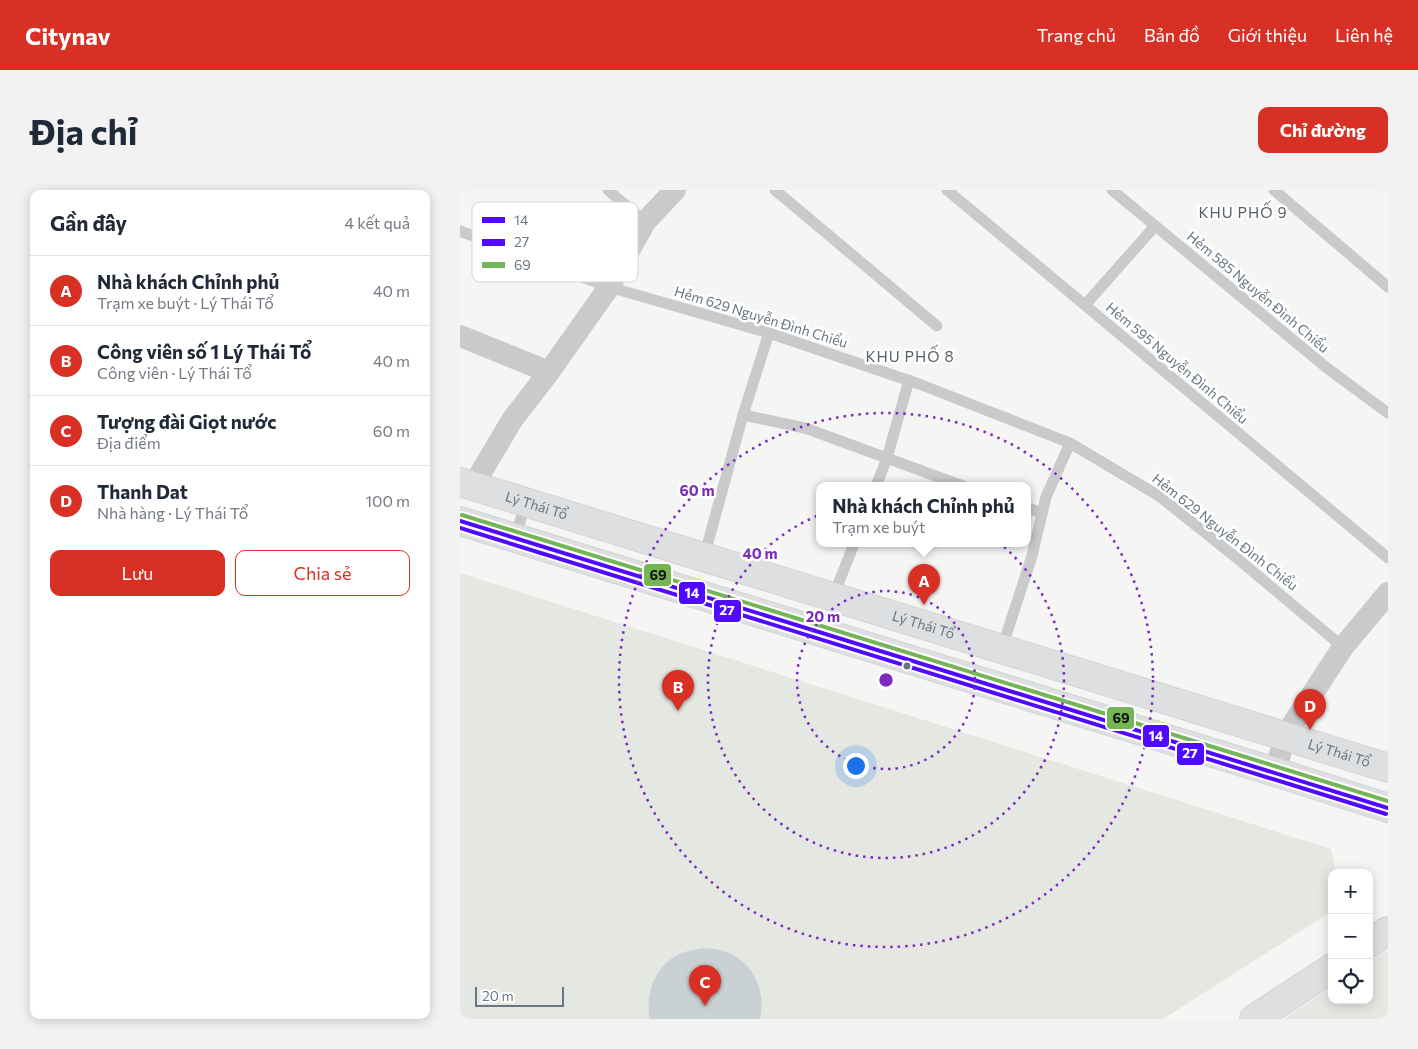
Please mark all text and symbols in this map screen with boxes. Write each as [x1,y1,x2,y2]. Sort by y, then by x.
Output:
text: Citynav [25,21,111,50]
text: Trang chủ [1037,24,1116,46]
text: Bản đồ [1144,24,1200,46]
text: Giới thiệu [1228,24,1307,46]
text: Liên hệ [1335,24,1393,46]
button: Chỉ đường [1258,107,1388,153]
text: Địa chỉ [30,109,138,152]
district label: KHU PHỐ 9 [1198,200,1288,221]
legend [472,202,638,282]
text: Gần đây [50,210,127,235]
text: 14 [514,211,529,228]
text: 4 kết quả [344,213,410,232]
street label: Hẻm 585 Nguyễn Ðình Chiểu [1184,227,1333,356]
text: 27 [514,233,529,250]
text: 69 [514,256,531,273]
text: Nhà khách Chỉnh phủ [97,270,279,293]
text: A [60,281,72,300]
text: 40 m [373,281,410,300]
street label: Hẻm 629 Nguyễn Ðình Chiểu [672,282,850,351]
text: Trạm xe buýt · Lý Thái Tổ [97,293,274,312]
street label: Hẻm 595 Nguyễn Ðình Chiểu [1103,298,1252,427]
text: Công viên số 1 Lý Thái Tổ [97,340,311,363]
district label: KHU PHỐ 8 [865,344,955,365]
text: B [61,351,71,370]
text: 40 m [373,351,410,370]
text: Công viên · Lý Thái Tổ [97,363,252,382]
text: Tượng đài Giọt nước [97,410,276,433]
text: C [61,421,71,440]
text: 60 m [373,421,410,440]
text: Địa điểm [97,433,161,452]
street label: Hẻm 629 Nguyễn Ðình Chiểu [1149,469,1302,594]
text: Thanh Dat [97,480,188,503]
text: 60 m [679,481,715,499]
popup [816,482,1031,547]
street label: Lý Thái Tổ [503,487,570,523]
text: D [60,491,72,510]
text: 100 m [365,491,410,510]
text: Nhà khách Chỉnh phủ [832,494,1015,517]
text: Nhà hàng · Lý Thái Tổ [97,503,248,522]
text: Trạm xe buýt [832,517,926,536]
text: 40 m [742,544,778,562]
button: Lưu [50,550,225,596]
button: Chia sẻ [235,550,410,596]
line badge: 69 [643,563,672,587]
pin: A [908,564,940,605]
text: 69 [649,566,667,583]
line badge: 14 [678,581,706,605]
text: 14 [685,584,700,601]
line badge: 27 [713,599,742,623]
text: 27 [719,601,735,618]
text: 20 m [806,607,840,625]
street label: Lý Thái Tổ [890,607,958,642]
unlabelled marker [902,661,912,671]
pin: B [662,670,694,711]
centre of rings [877,671,895,689]
pin: D [1294,689,1326,730]
line badge: 69 [1106,706,1135,730]
text: 69 [1112,709,1130,726]
line badge: 14 [1142,724,1170,748]
text: 14 [1149,727,1164,744]
street label: Lý Thái Tổ [1306,735,1373,770]
line badge: 27 [1176,742,1205,766]
text: 27 [1182,744,1198,761]
your location [843,753,869,779]
map controls [1328,869,1373,1004]
button: + [1328,869,1373,914]
button: − [1328,914,1373,959]
button: locate [1328,959,1373,1004]
pin: C [689,965,721,1006]
scale bar [475,984,564,1007]
text: 20 m [482,987,514,1004]

